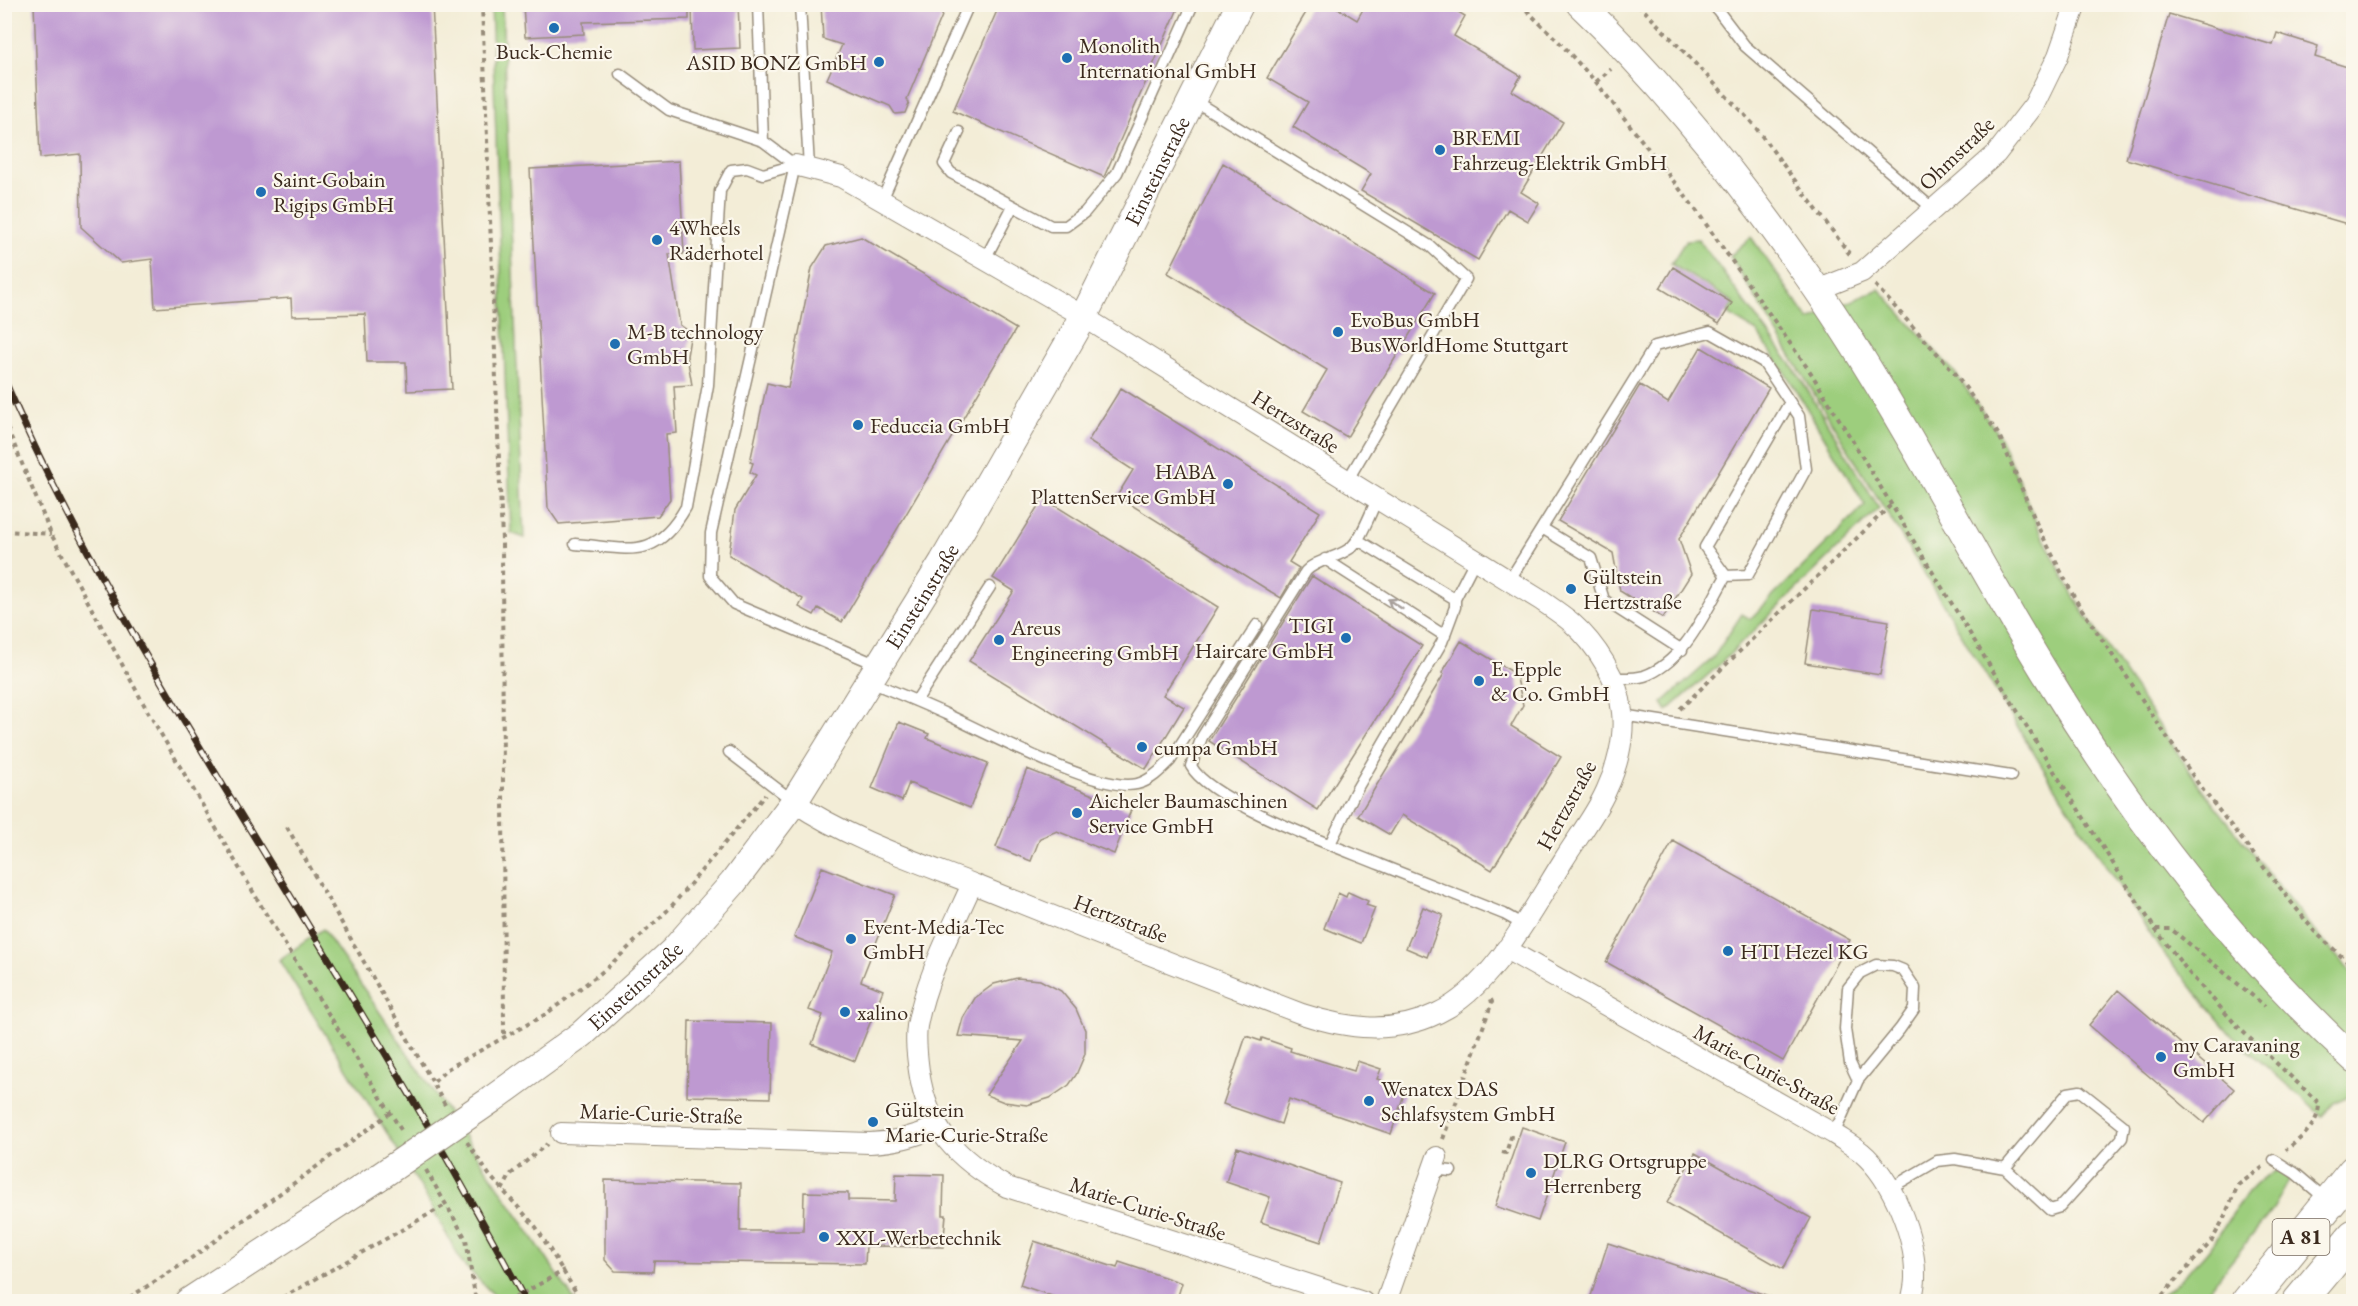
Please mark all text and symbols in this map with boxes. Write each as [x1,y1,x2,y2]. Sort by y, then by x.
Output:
marker: Buck-Chemie [547,21,561,35]
place label: Monolith International GmbH [1079,31,1257,85]
place label: Buck-Chemie [496,37,613,66]
place label: ASID BONZ GmbH [685,48,867,77]
marker: Monolith International GmbH [1060,51,1074,65]
marker: ASID BONZ GmbH [872,55,886,69]
street label: Ohmstraße [1912,110,2001,197]
street label: Einsteinstraße [1117,111,1197,231]
place label: BREMI Fahrzeug-Elektrik GmbH [1452,123,1667,177]
marker: BREMI Fahrzeug-Elektrik GmbH [1433,143,1447,157]
place label: Saint-Gobain Rigips GmbH [273,165,394,219]
marker: Saint-Gobain Rigips GmbH [254,185,268,199]
place label: 4Wheels Räderhotel [669,213,764,267]
marker: 4Wheels Räderhotel [650,233,664,247]
place label: EvoBus GmbH BusWorldHome Stuttgart [1350,305,1568,359]
place label: M-B technology GmbH [627,317,764,371]
marker: EvoBus GmbH BusWorldHome Stuttgart [1331,325,1345,339]
marker: M-B technology GmbH [608,337,622,351]
street label: Hertzstraße [1246,383,1346,460]
place label: Feduccia GmbH [870,411,1010,440]
marker: Feduccia GmbH [851,418,865,432]
place label: HABA PlattenService GmbH [1031,457,1217,511]
marker: HABA PlattenService GmbH [1221,477,1235,491]
street label: Einsteinstraße [879,538,966,655]
place label: Gültstein Hertzstraße [1583,562,1682,616]
marker: Gültstein Hertzstraße [1564,582,1578,596]
one-way arrow [1387,598,1404,610]
place label: TIGI Haircare GmbH [1195,611,1335,665]
place label: Areus Engineering GmbH [1010,613,1179,667]
marker: TIGI Haircare GmbH [1339,631,1353,645]
marker: Areus Engineering GmbH [992,633,1006,647]
place label: E. Epple & Co. GmbH [1491,654,1610,708]
marker: E. Epple & Co. GmbH [1472,674,1486,688]
place label: cumpa GmbH [1154,733,1278,762]
marker: cumpa GmbH [1135,740,1149,754]
street label: Hertzstraße [1530,755,1603,855]
place label: Aicheler Baumaschinen Service GmbH [1088,786,1288,840]
marker: Aicheler Baumaschinen Service GmbH [1070,806,1084,820]
street label: Hertzstraße [1070,887,1173,950]
place label: Event-Media-Tec GmbH [863,912,1005,966]
marker: Event-Media-Tec GmbH [844,932,858,946]
street label: Einsteinstraße [582,936,690,1037]
place label: HTI Hezel KG [1740,937,1868,966]
marker: HTI Hezel KG [1721,944,1735,958]
place label: xalino [857,998,908,1027]
marker: xalino [838,1005,852,1019]
street label: Marie-Curie-Straße [1688,1017,1845,1122]
place label: my Caravaning GmbH [2173,1030,2300,1084]
marker: my Caravaning GmbH [2154,1050,2168,1064]
place label: Wenatex DAS Schlafsystem GmbH [1381,1074,1556,1128]
marker: Wenatex DAS Schlafsystem GmbH [1362,1094,1376,1108]
place label: Gültstein Marie-Curie-Straße [885,1095,1048,1149]
street label: Marie-Curie-Straße [579,1096,743,1131]
marker: Gültstein Marie-Curie-Straße [866,1115,880,1129]
place label: DLRG Ortsgruppe Herrenberg [1543,1146,1707,1200]
marker: DLRG Ortsgruppe Herrenberg [1524,1166,1538,1180]
street label: Marie-Curie-Straße [1066,1170,1230,1248]
road number: A 81 [2272,1219,2330,1255]
place label: XXL-Werbetechnik [835,1223,1002,1252]
marker: XXL-Werbetechnik [817,1230,831,1244]

